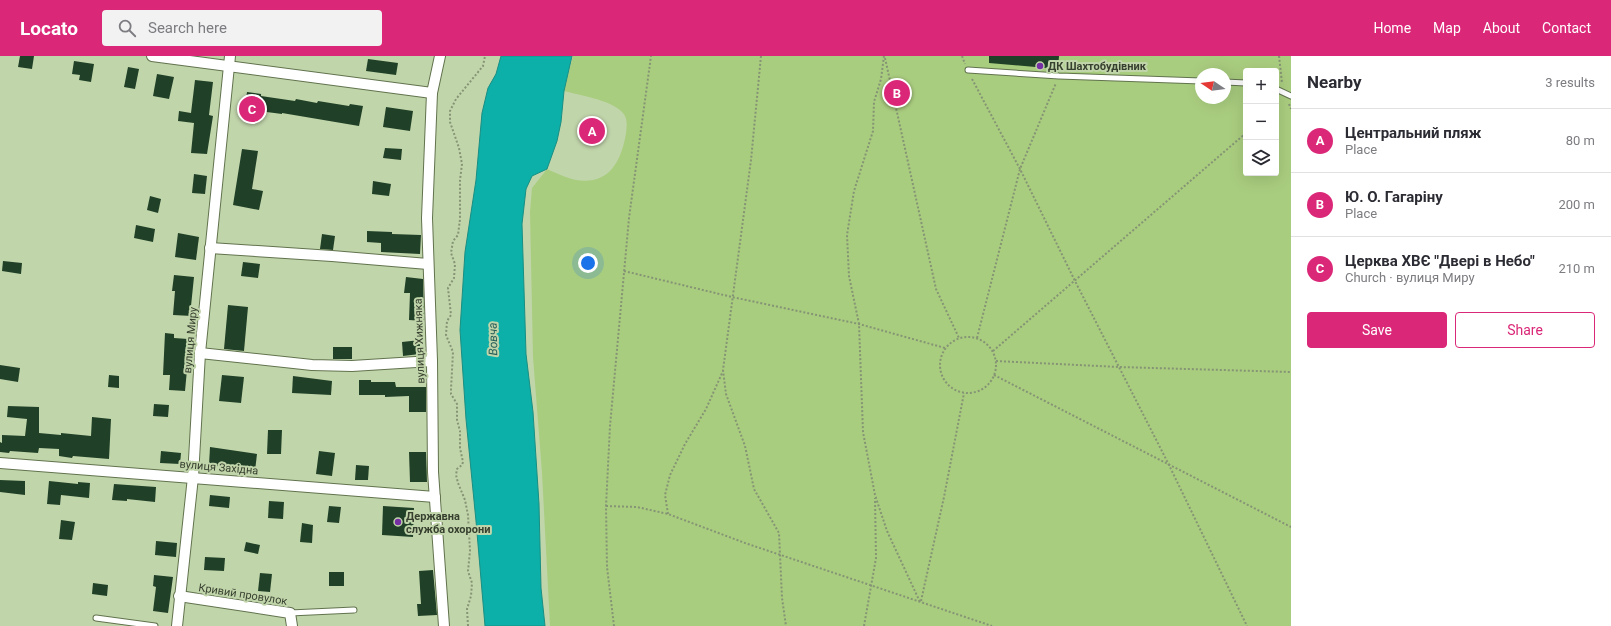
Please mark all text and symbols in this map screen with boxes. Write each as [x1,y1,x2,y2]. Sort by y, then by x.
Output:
search box [102,10,382,46]
text: Locato [20,17,78,40]
icon: search [116,17,138,39]
text: Search here [148,19,227,37]
text: Home [1373,20,1411,36]
text: Map [1433,20,1461,36]
text: About [1483,20,1520,36]
text: Contact [1542,20,1591,36]
place label: ДК Шахтобудівник [1048,60,1147,73]
marker: ДК Шахтобудівник [1035,61,1045,71]
north arrow [1195,68,1231,104]
map controls [1243,68,1279,176]
button: + [1243,68,1279,104]
text: Nearby [1307,72,1362,92]
text: 3 results [1545,75,1595,90]
pin: B [884,78,910,108]
pin: C [239,94,265,124]
button: − [1243,104,1279,140]
pin: A [579,116,605,146]
text: Центральний пляж [1345,124,1481,142]
text: A [1316,133,1324,148]
text: 80 m [1566,133,1595,148]
button: layers [1243,140,1279,176]
text: Place [1345,142,1377,157]
text: Ю. О. Гагаріну [1345,188,1443,206]
text: B [1316,197,1324,212]
text: 200 m [1558,197,1595,212]
text: Place [1345,206,1377,221]
text: Церква ХВЄ "Двері в Небо" [1345,252,1535,270]
your location [578,253,598,273]
text: C [1316,261,1324,276]
text: 210 m [1558,261,1595,276]
text: Church · вулиця Миру [1345,270,1475,285]
street label: вулиця Хижняка [412,298,427,384]
street label: вулиця Миру [181,306,200,374]
button: Save [1307,312,1447,348]
button: Share [1455,312,1595,348]
water label: Вовча [486,322,500,356]
street label: вулиця Західна [179,458,259,477]
place label: Державна служба охорони [406,510,490,536]
marker: Державна служба охорони [393,517,403,527]
street label: Кривий провулок [198,581,288,608]

